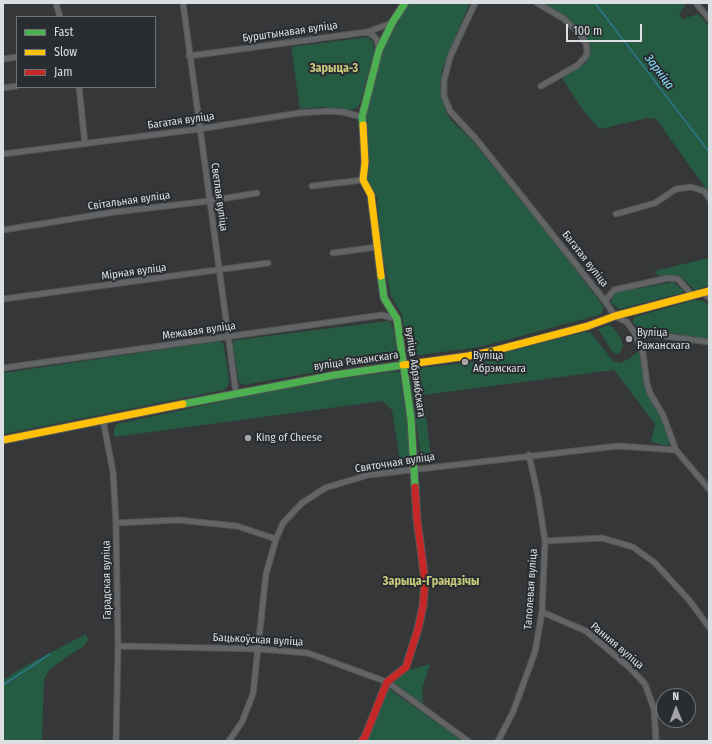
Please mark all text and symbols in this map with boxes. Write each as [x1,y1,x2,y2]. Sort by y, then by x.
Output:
legend [16,16,156,88]
scale bar [568,16,644,42]
street label: Бурштынавая вуліца [242,19,338,45]
text: 100 m [573,24,602,38]
text: Fast [54,25,73,39]
text: Slow [54,45,77,59]
water label: Зарніца [641,52,677,92]
district label: Зарыца-3 [310,62,358,76]
text: Jam [54,65,72,79]
street label: Багатая вуліца [147,110,215,132]
street label: Светлая вуліца [208,162,230,232]
street label: Світальная вуліца [87,189,171,213]
street label: Багатая вуліца [559,228,611,290]
street label: Мірная вуліца [101,261,167,283]
street label: Межавая вуліца [161,319,237,343]
street label: вуліца Абрэмбскага [402,326,428,418]
place label: Вуліца Ражанскага [637,326,690,352]
marker: Вуліца Ражанскага [624,334,634,344]
street label: вуліца Ражанскага [313,349,399,373]
place label: Вуліца Абрэмскага [473,349,526,375]
marker: Вуліца Абрэмскага [460,357,470,367]
place label: King of Cheese [256,431,322,445]
marker: King of Cheese [243,433,253,443]
street label: Святочная вуліца [354,450,436,476]
street label: Гарадская вуліца [100,540,114,620]
street label: Таполевая вуліца [522,548,540,630]
district label: Зарыца-Грандзічы [383,575,479,589]
street label: Ранняя вуліца [588,620,646,672]
street label: Бацькоўская вуліца [212,631,304,649]
north arrow [656,688,696,728]
text: N [672,690,679,703]

